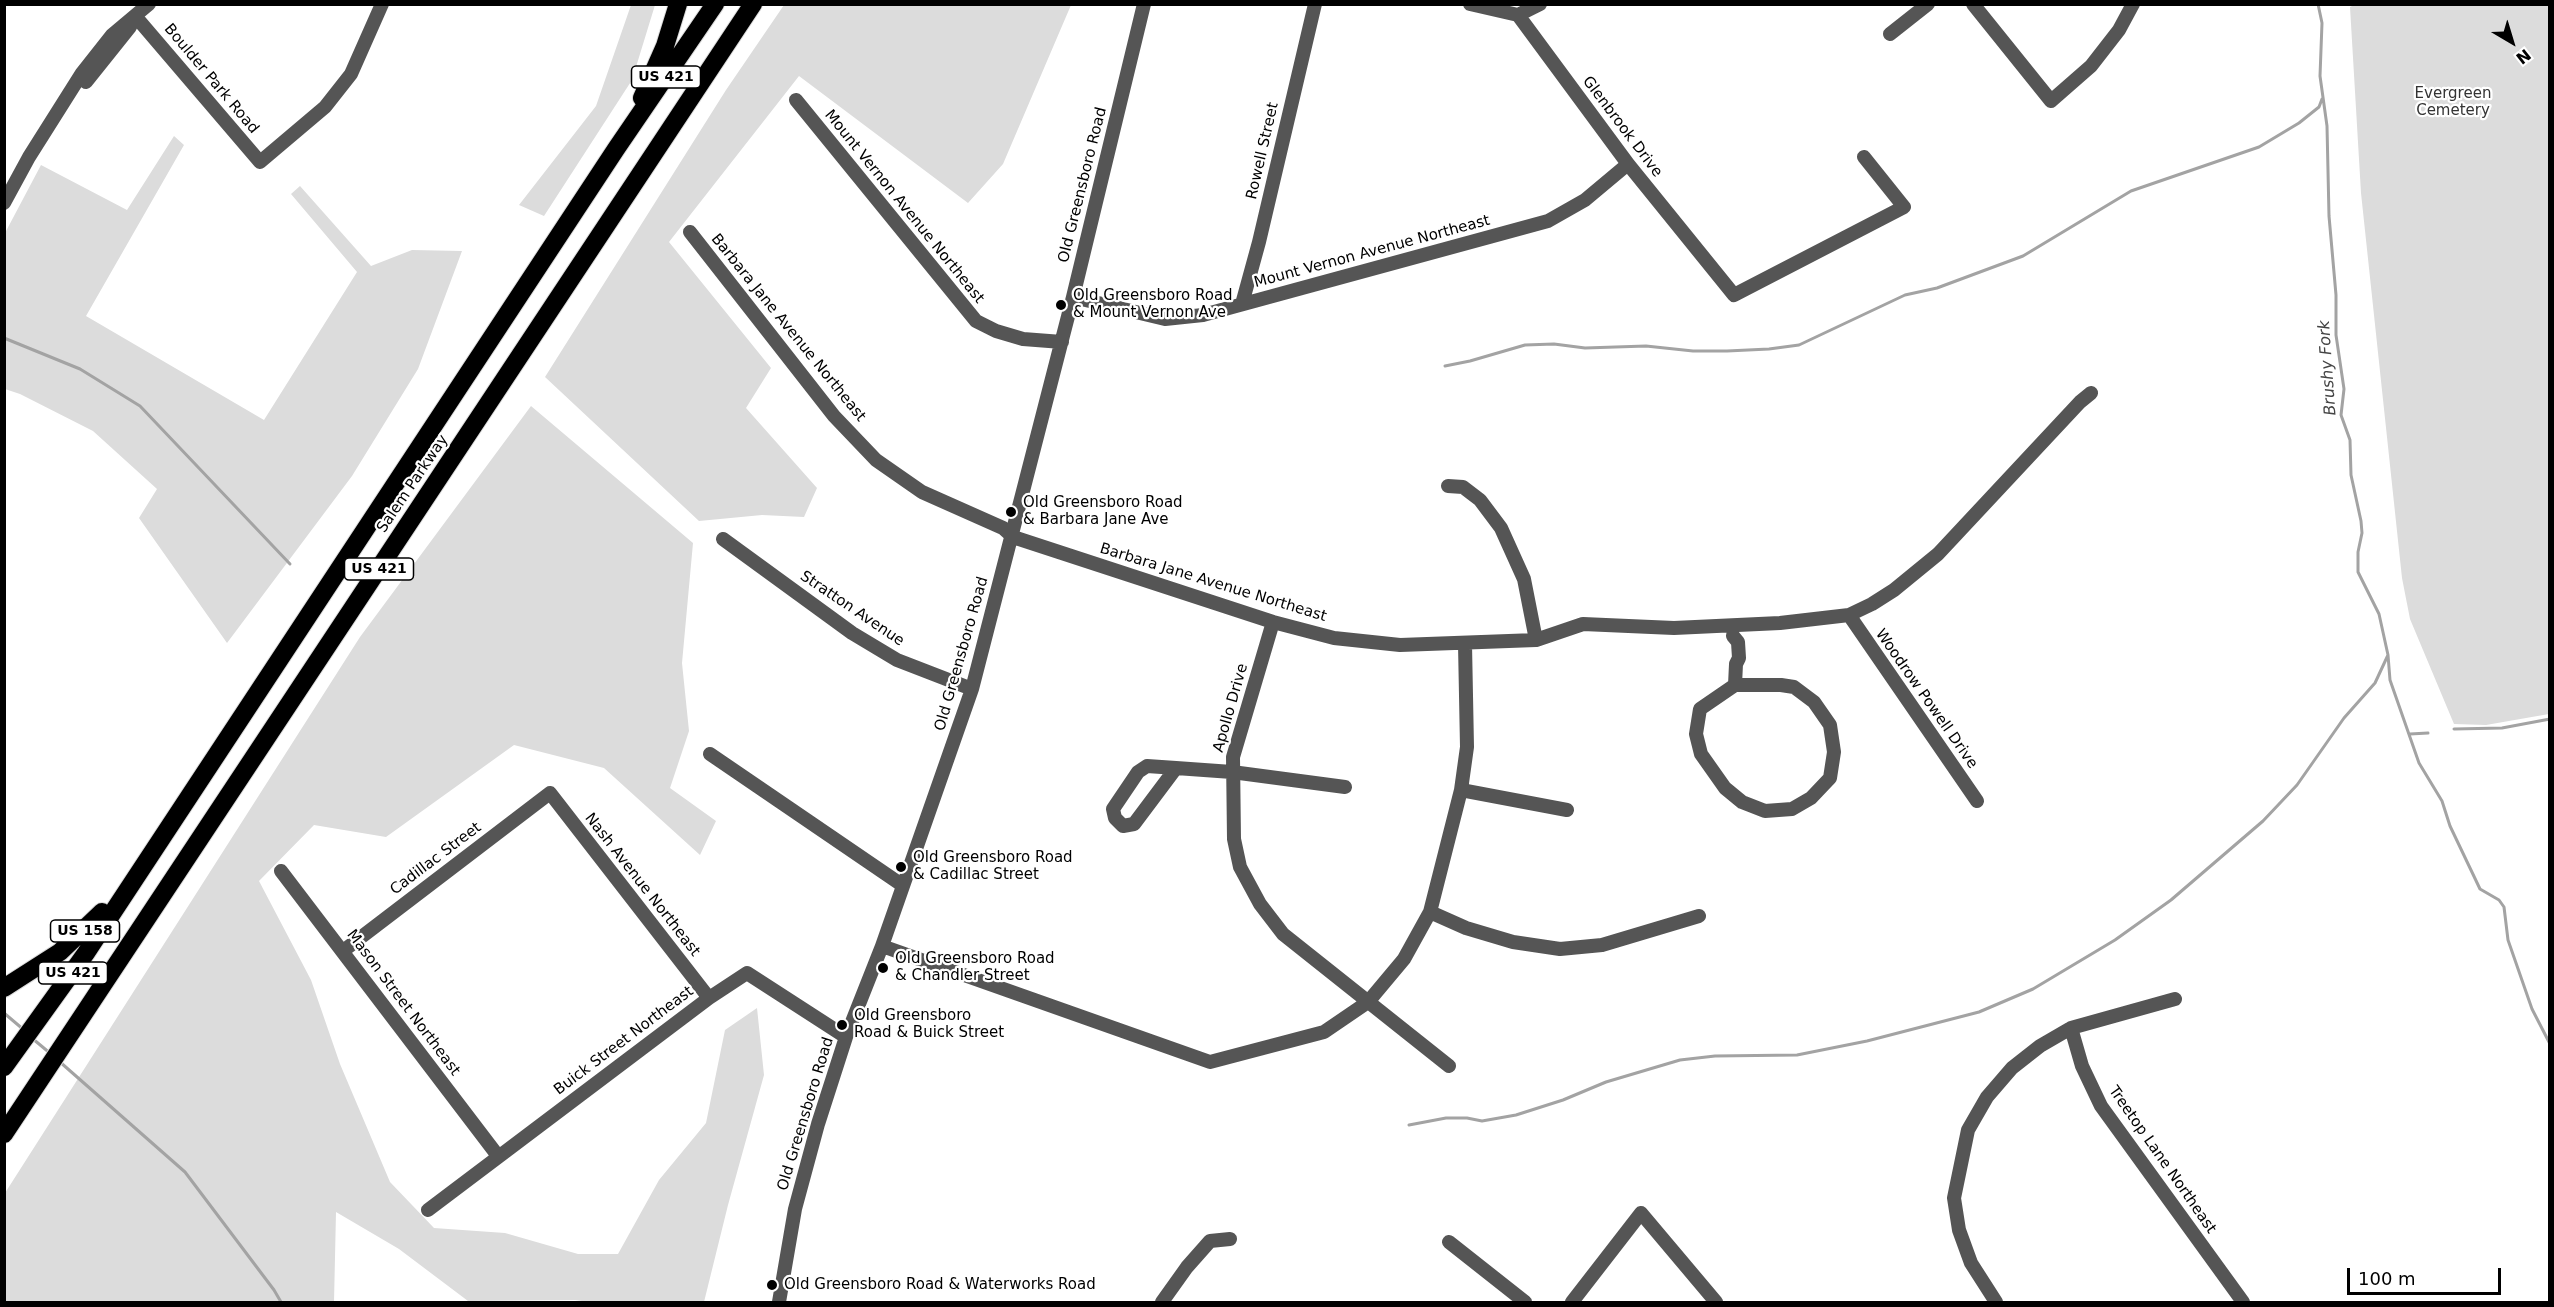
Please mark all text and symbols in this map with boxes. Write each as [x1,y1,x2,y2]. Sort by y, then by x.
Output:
north arrow [2482,12,2542,72]
street label: Boulder Park Road [160,20,262,138]
text: N [2512,45,2535,68]
road number: US 421 [632,66,700,88]
street label: Glenbrook Drive [1578,73,1666,181]
park label: Evergreen Cemetery [2415,85,2491,120]
street label: Rowell Street [1243,101,1283,201]
street label: Old Greensboro Road [1055,105,1111,265]
street label: Mount Vernon Avenue Northeast [820,107,988,307]
street label: Mount Vernon Avenue Northeast [1252,212,1492,292]
street label: Barbara Jane Avenue Northeast [707,231,869,425]
place label: Old Greensboro Road & Mount Vernon Ave [1073,287,1233,322]
marker: Old Greensboro Road & Mount Vernon Ave [1054,298,1068,312]
water label: Brushy Fork [2315,320,2341,416]
street label: Salem Parkway [374,432,452,536]
place label: Old Greensboro Road & Barbara Jane Ave [1023,494,1183,529]
marker: Old Greensboro Road & Barbara Jane Ave [1004,505,1018,519]
street label: Barbara Jane Avenue Northeast [1097,540,1329,626]
road number: US 421 [344,558,413,580]
street label: Stratton Avenue [797,568,907,650]
street label: Old Greensboro Road [931,575,993,733]
street label: Woodrow Powell Drive [1871,626,1981,772]
street label: Apollo Drive [1210,662,1252,754]
street label: Nash Avenue Northeast [580,810,704,960]
street label: Cadillac Street [387,819,485,899]
place label: Old Greensboro Road & Cadillac Street [913,849,1073,884]
marker: Old Greensboro Road & Cadillac Street [894,860,908,874]
road number: US 158 [50,920,119,942]
street label: Mason Street Northeast [342,927,464,1079]
place label: Old Greensboro Road & Chandler Street [895,950,1055,985]
marker: Old Greensboro Road & Chandler Street [876,961,890,975]
road number: US 421 [38,962,107,984]
street label: Buick Street Northeast [551,983,697,1099]
place label: Old Greensboro Road & Buick Street [854,1007,1004,1042]
marker: Old Greensboro Road & Buick Street [835,1018,849,1032]
street label: Old Greensboro Road [774,1035,838,1193]
street label: Treetop Lane Northeast [2104,1083,2220,1237]
scale bar [2350,1256,2504,1294]
text: 100 m [2358,1268,2416,1289]
place label: Old Greensboro Road & Waterworks Road [784,1276,1096,1294]
marker: Old Greensboro Road & Waterworks Road [765,1278,779,1292]

